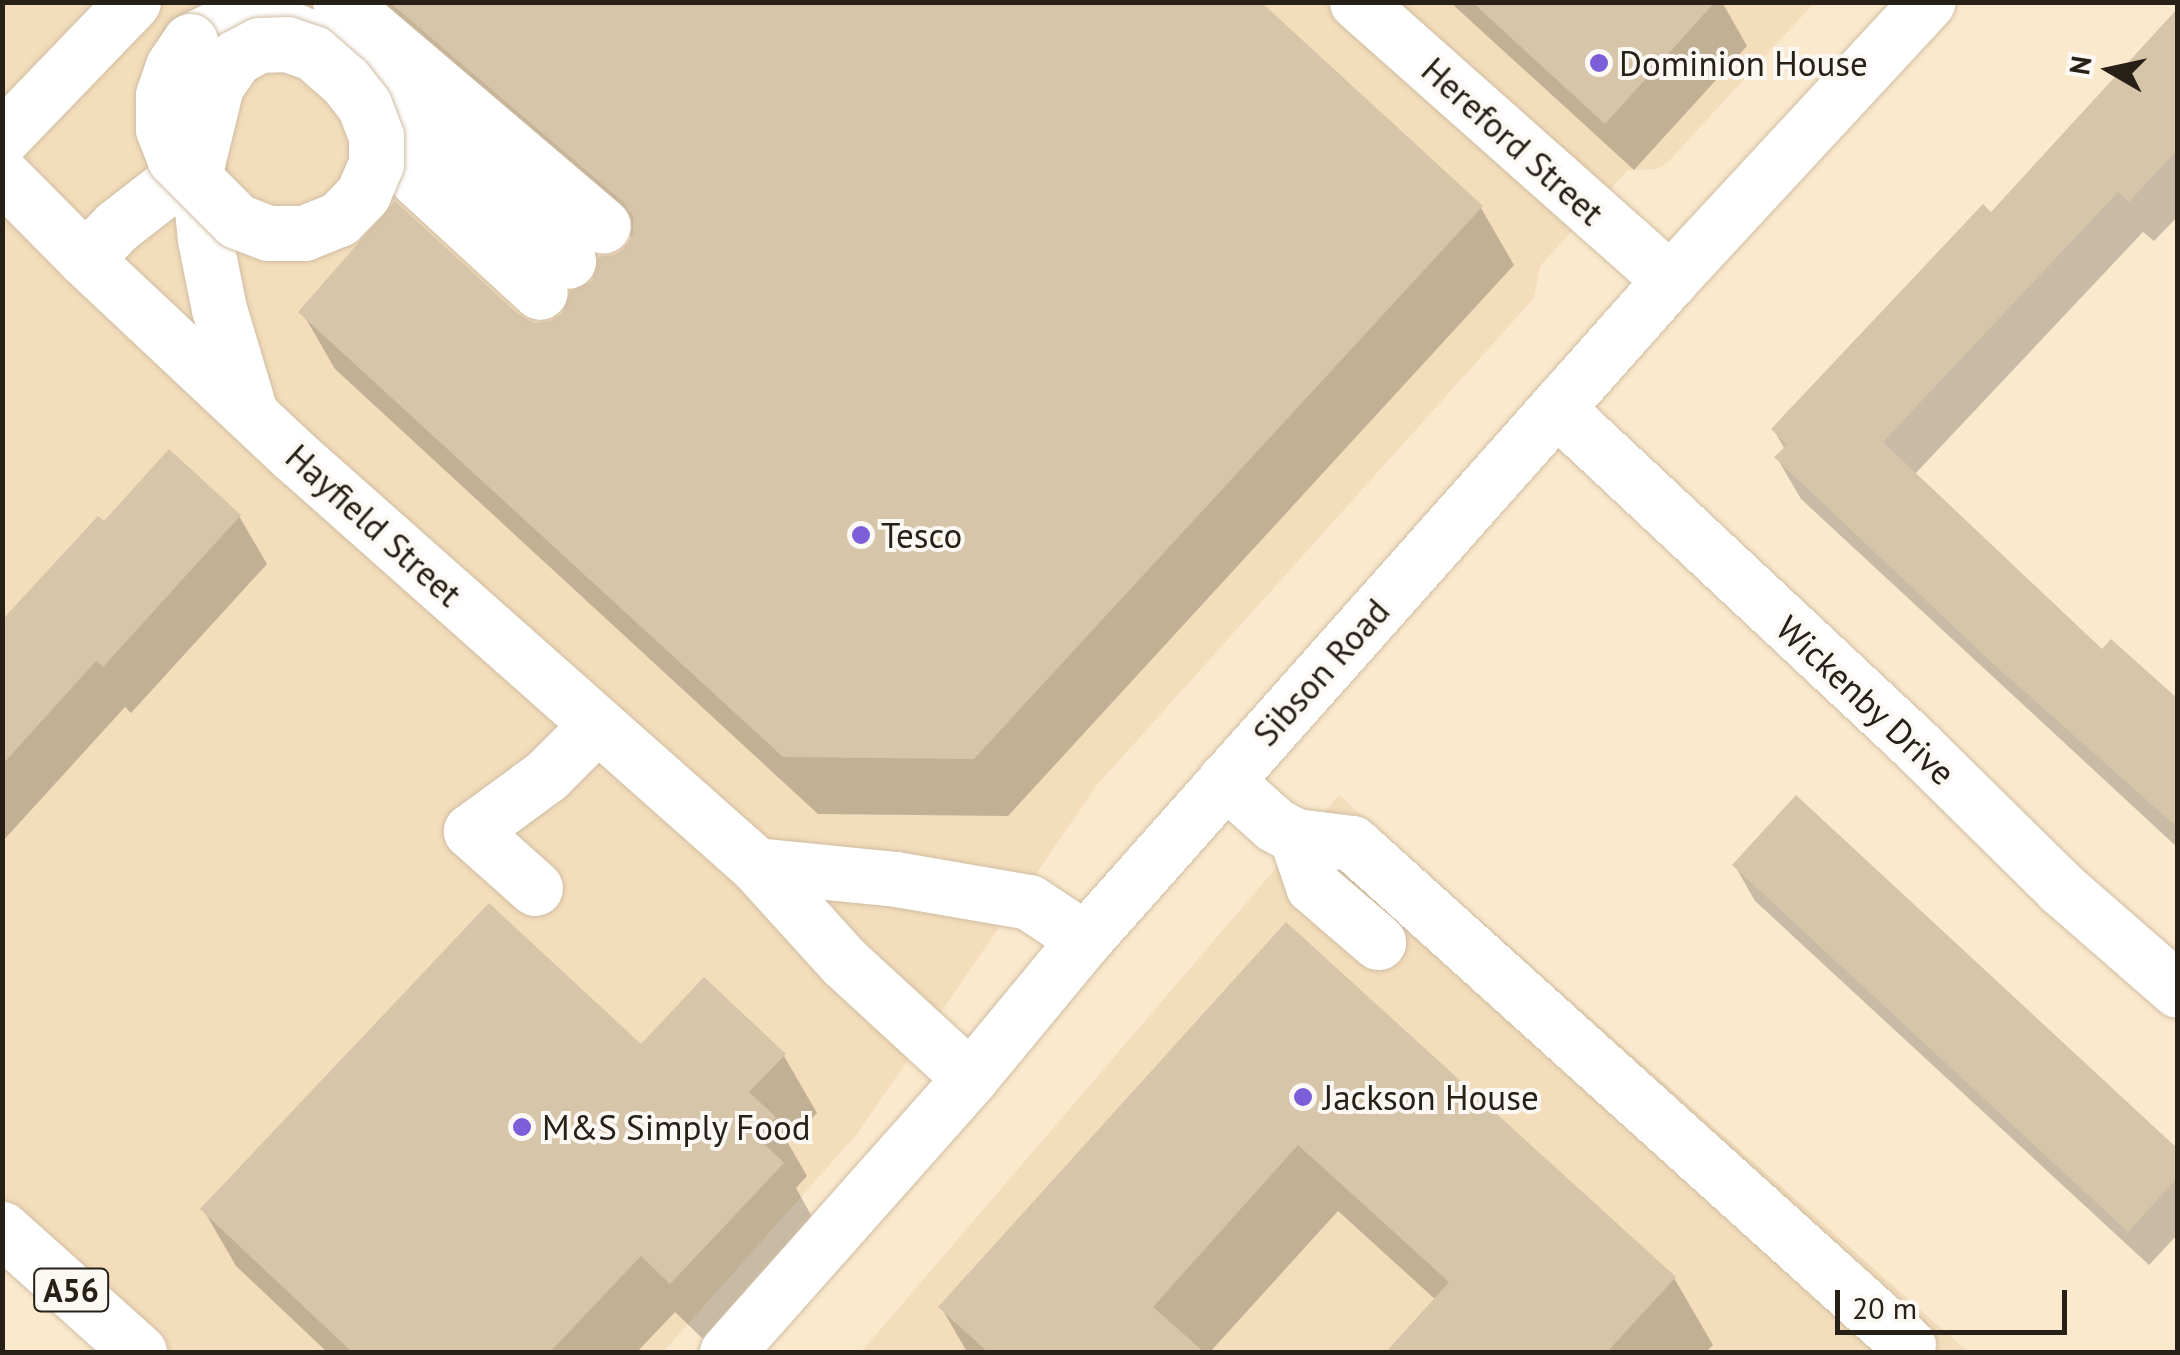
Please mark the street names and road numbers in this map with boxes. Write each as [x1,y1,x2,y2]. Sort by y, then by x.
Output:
street label: Hereford Street [1413,48,1613,234]
street label: Hayfield Street [278,435,470,615]
street label: Sibson Road [1244,590,1398,754]
street label: Wickenby Drive [1768,606,1964,794]
road number: A56 [31,1263,111,1317]

